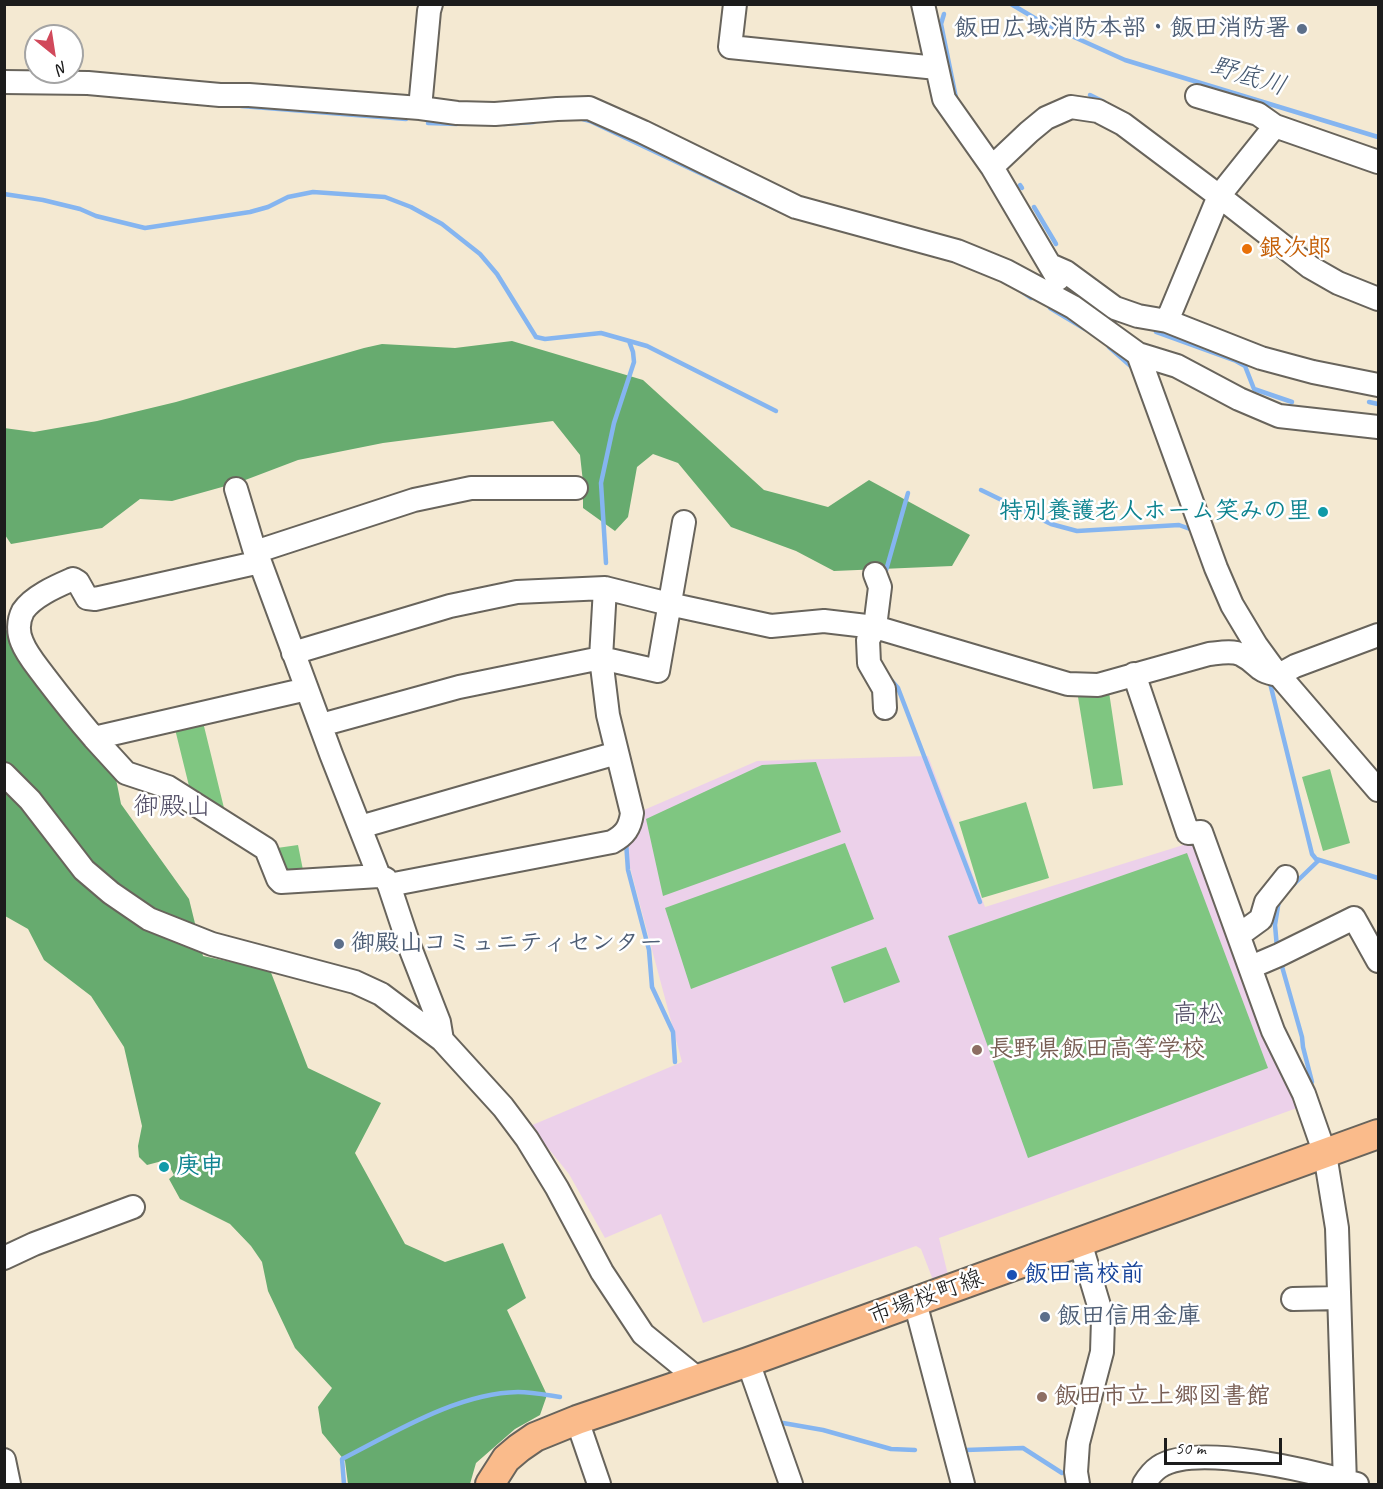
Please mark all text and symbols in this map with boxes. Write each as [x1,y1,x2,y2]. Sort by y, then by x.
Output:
place label: 飯田広域消防本部・飯田消防署 [954,15,1290,43]
marker: 飯田広域消防本部・飯田消防署 [1295,22,1309,36]
north arrow [24,24,84,84]
water label: 野底川 [1206,51,1290,103]
text: N [53,57,71,79]
place label: 銀次郎 [1259,235,1331,263]
marker: 銀次郎 [1240,242,1254,256]
place label: 特別養護老人ホーム笑みの里 [999,498,1311,526]
marker: 特別養護老人ホーム笑みの里 [1316,505,1330,519]
district label: 御殿山 [133,791,211,823]
place label: 御殿山コミュニティセンター [351,930,663,958]
marker: 御殿山コミュニティセンター [332,937,346,951]
district label: 高松 [1172,999,1224,1031]
place label: 長野県飯田高等学校 [989,1036,1205,1064]
marker: 長野県飯田高等学校 [970,1043,984,1057]
place label: 庚申 [176,1153,224,1181]
marker: 庚申 [157,1160,171,1174]
place label: 飯田高校前 [1024,1261,1144,1289]
street label: 市場桜町線 [865,1264,987,1332]
marker: 飯田高校前 [1005,1268,1019,1282]
place label: 飯田信用金庫 [1057,1303,1201,1331]
marker: 飯田信用金庫 [1038,1310,1052,1324]
place label: 飯田市立上郷図書館 [1054,1383,1270,1411]
marker: 飯田市立上郷図書館 [1035,1390,1049,1404]
scale bar [1167,1426,1286,1464]
text: 50 m [1175,1437,1206,1459]

